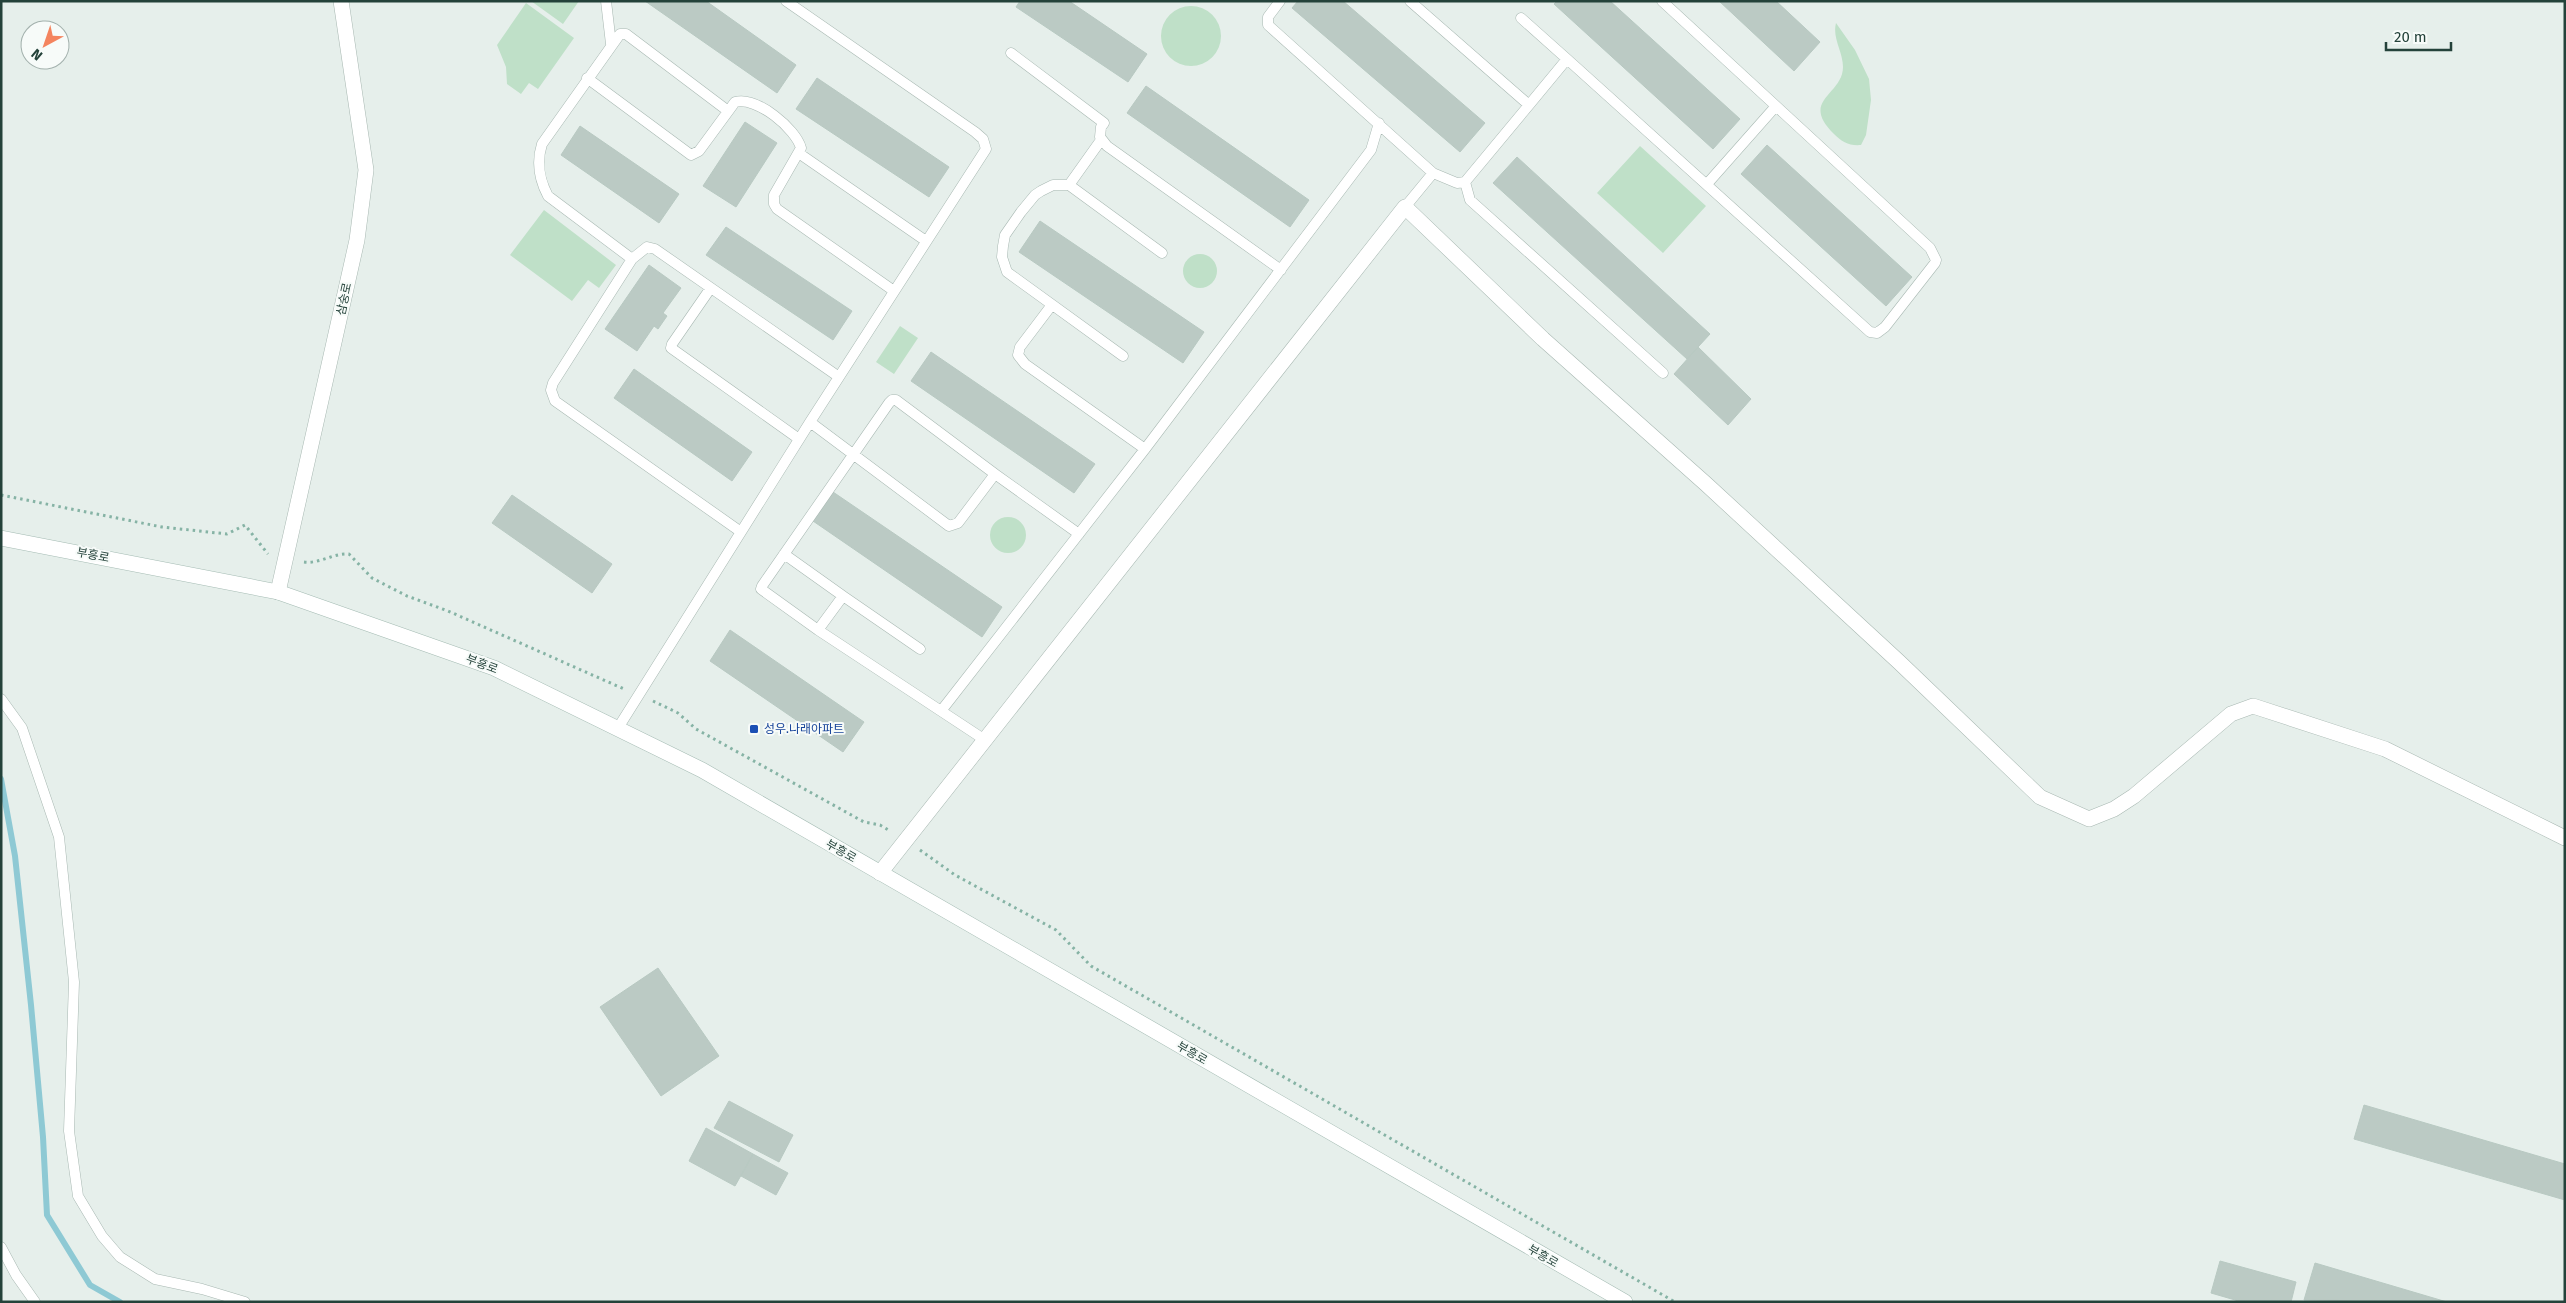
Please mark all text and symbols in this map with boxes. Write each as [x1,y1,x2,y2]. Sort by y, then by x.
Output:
north arrow [20,20,70,70]
scale bar [2386,20,2451,52]
text: 20 m [2394,28,2427,46]
text: N [28,45,46,64]
street label: 삼숭로 [334,281,354,317]
street label: 부흥로 [75,545,111,565]
street label: 부흥로 [464,652,500,676]
place label: 성우.나래아파트 [764,722,844,736]
marker: 성우.나래아파트 [748,723,760,735]
street label: 부흥로 [823,837,859,865]
street label: 부흥로 [1174,1039,1210,1067]
street label: 부흥로 [1525,1242,1561,1270]

